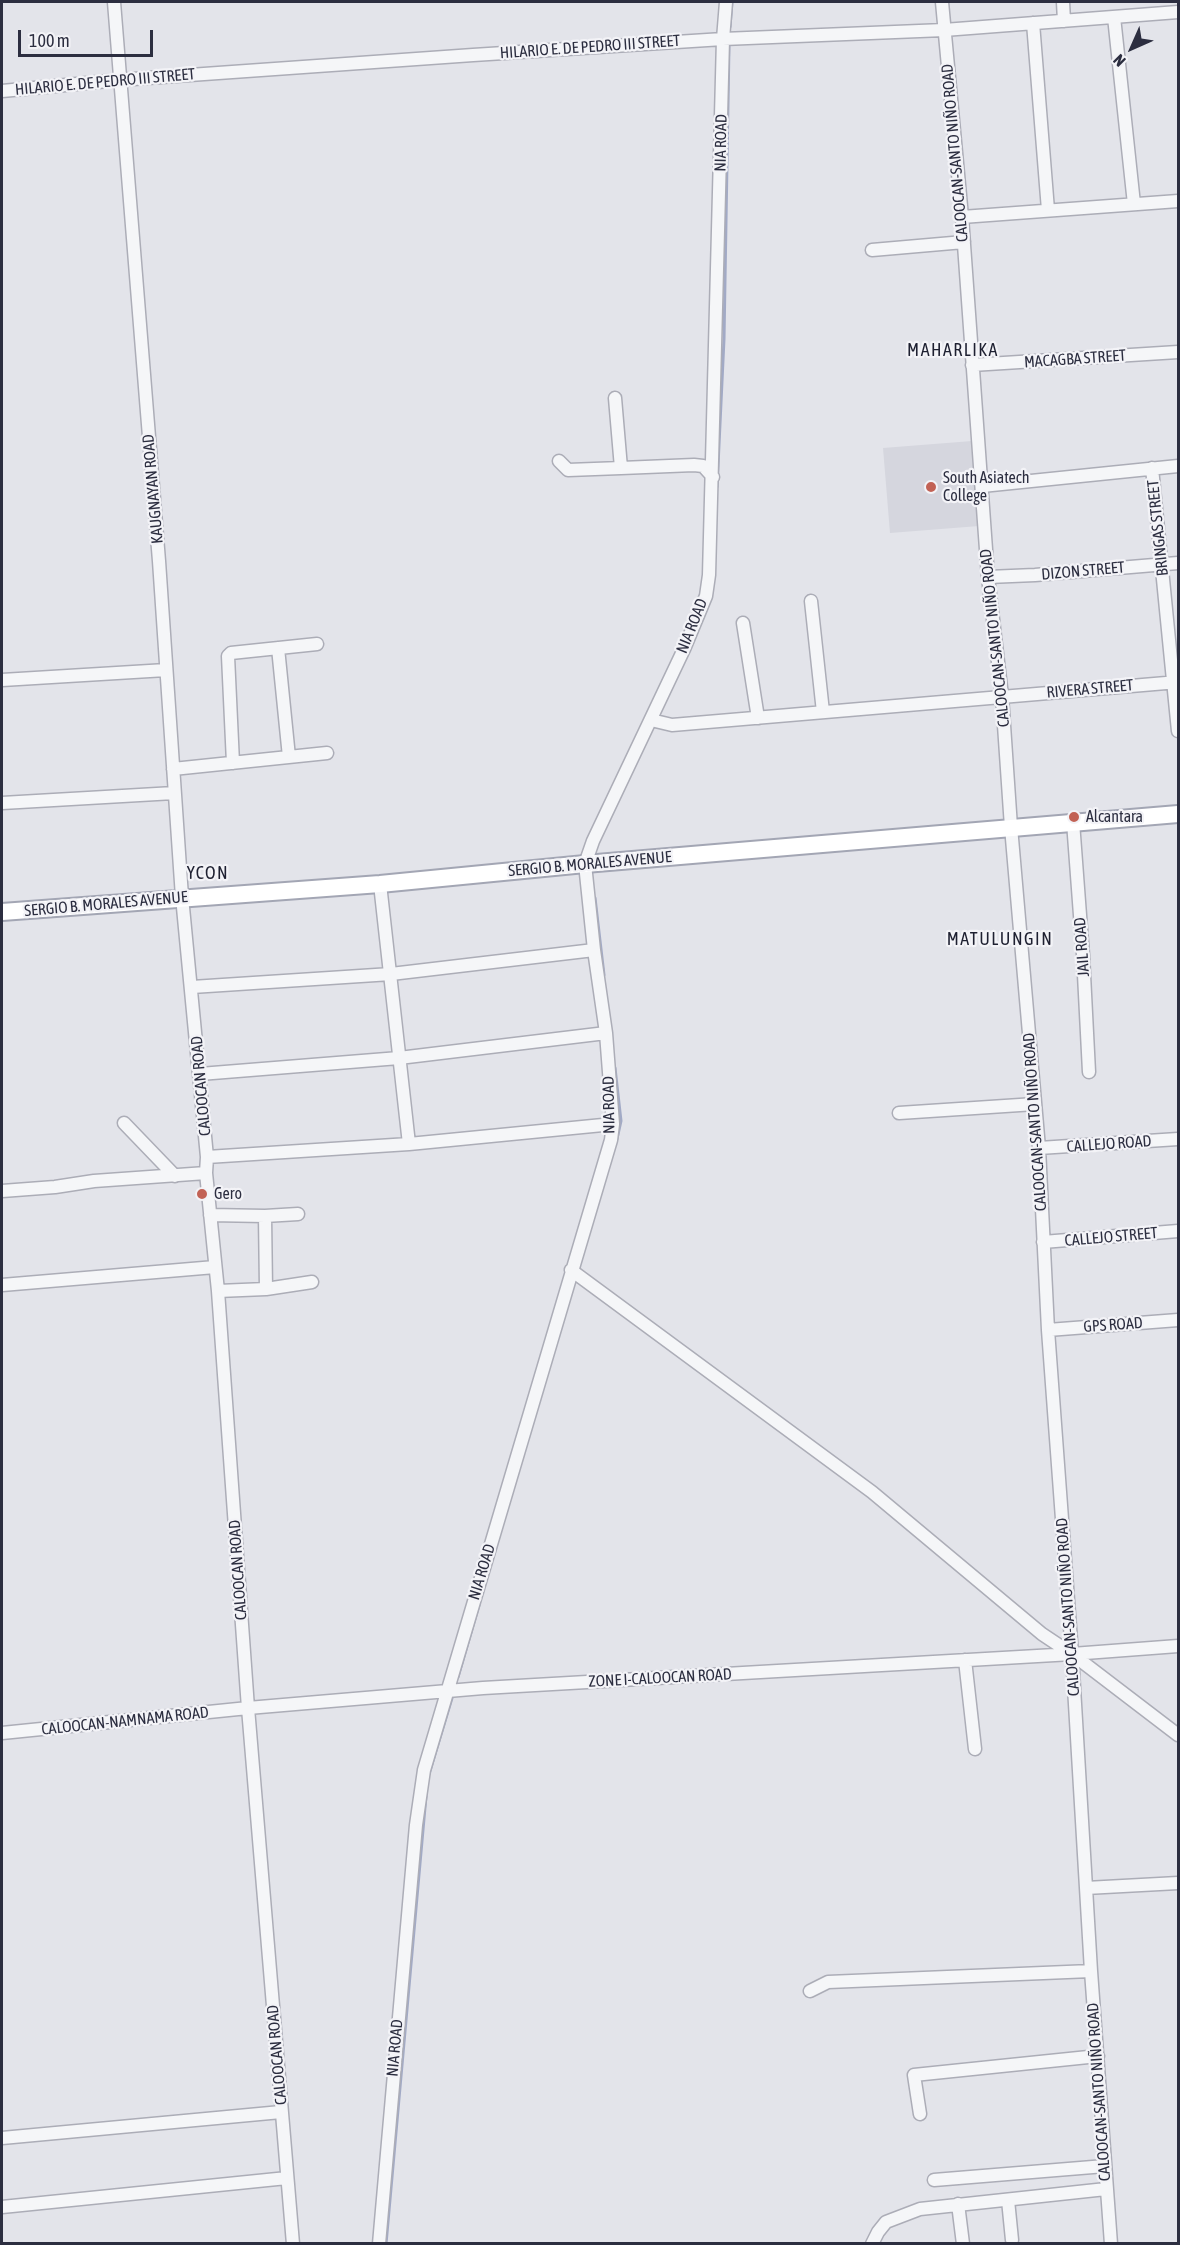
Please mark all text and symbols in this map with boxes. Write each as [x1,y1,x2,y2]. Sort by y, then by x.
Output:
scale bar [21,18,156,56]
north arrow [1102,18,1162,78]
text: 100 m [29,30,70,51]
street label: HILARIO E. DE PEDRO III STREET [499,31,681,63]
text: N [1110,51,1129,70]
street label: CALOOCAN-SANTO NIÑO ROAD [938,63,972,243]
street label: HILARIO E. DE PEDRO III STREET [14,65,196,99]
street label: NIA ROAD [711,114,731,172]
district label: MAHARLIKA [907,339,999,361]
street label: MACAGBA STREET [1023,346,1127,372]
street label: KAUGNAYAN ROAD [139,433,167,545]
place label: South Asiatech College [943,468,1029,506]
street label: BRINGAS STREET [1143,479,1173,577]
marker: South Asiatech College [924,480,938,494]
street label: CALOOCAN-SANTO NIÑO ROAD [976,548,1014,728]
street label: DIZON STREET [1041,558,1125,584]
street label: NIA ROAD [672,596,712,656]
street label: RIVERA STREET [1046,676,1134,702]
place label: Alcantara [1086,807,1143,827]
marker: Alcantara [1067,810,1081,824]
street label: SERGIO B. MORALES AVENUE [508,847,672,881]
district label: YCON [187,862,229,884]
street label: SERGIO B. MORALES AVENUE [24,887,188,921]
street label: JAIL ROAD [1070,917,1094,977]
district label: MATULUNGIN [947,928,1053,950]
street label: CALOOCAN-SANTO NIÑO ROAD [1019,1032,1051,1212]
street label: CALOOCAN ROAD [187,1035,215,1137]
street label: NIA ROAD [599,1076,619,1134]
street label: CALLEJO ROAD [1066,1131,1152,1157]
place label: Gero [214,1184,242,1204]
marker: Gero [195,1187,209,1201]
street label: CALLEJO STREET [1064,1223,1158,1251]
street label: GPS ROAD [1083,1313,1143,1337]
street label: CALOOCAN-SANTO NIÑO ROAD [1052,1517,1084,1697]
street label: CALOOCAN ROAD [225,1519,251,1621]
street label: NIA ROAD [464,1542,500,1602]
street label: ZONE I-CALOOCAN ROAD [588,1665,732,1691]
street label: CALOOCAN-NAMNAMA ROAD [40,1703,210,1739]
street label: CALOOCAN-SANTO NIÑO ROAD [1083,2002,1115,2182]
street label: CALOOCAN ROAD [263,2004,291,2106]
street label: NIA ROAD [383,2019,407,2077]

